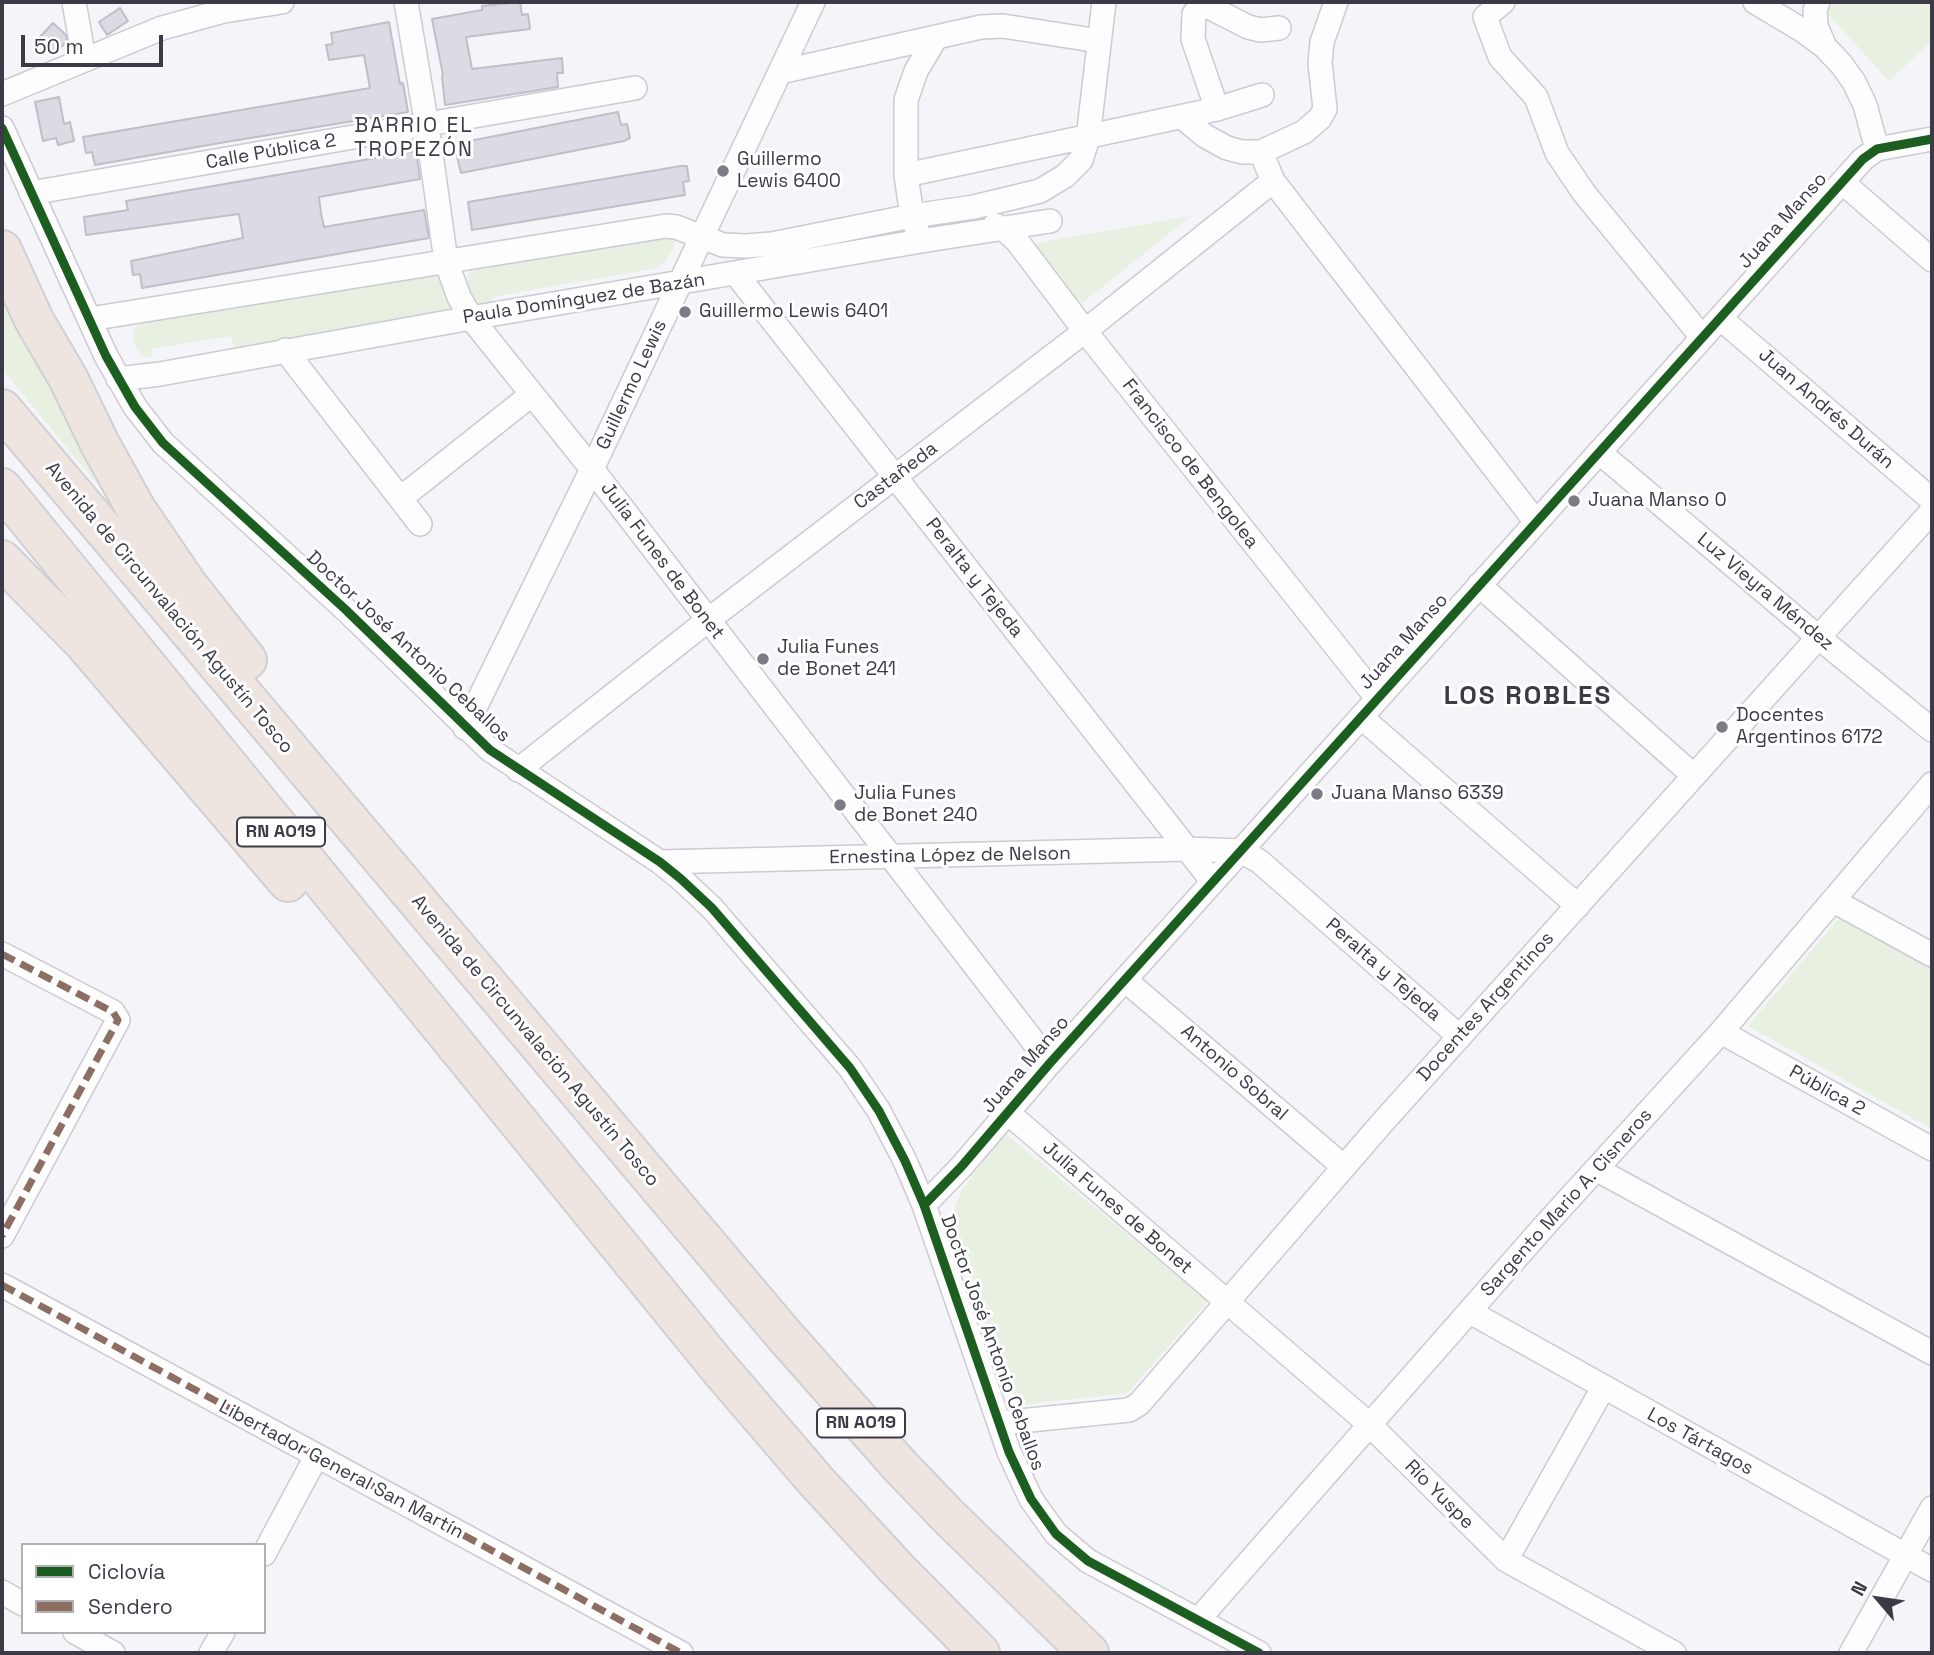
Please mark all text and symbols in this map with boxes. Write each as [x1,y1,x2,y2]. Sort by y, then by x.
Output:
scale bar [24,21,166,65]
text: 50 m [34,33,84,60]
district label: BARRIO EL TROPEZÓN [355,113,473,163]
street label: Calle Pública 2 [204,129,338,175]
place label: Guillermo Lewis 6400 [737,149,841,193]
marker: Guillermo Lewis 6400 [715,163,731,179]
street label: Juana Manso [1734,168,1832,274]
street label: Paula Domínguez de Bazán [461,269,707,329]
place label: Guillermo Lewis 6401 [699,301,888,323]
marker: Guillermo Lewis 6401 [677,304,693,320]
street label: Guillermo Lewis [592,316,672,454]
street label: Juan Andrés Durán [1753,344,1899,474]
street label: Francisco de Bengolea [1117,375,1263,553]
street label: Castañeda [850,437,942,515]
street label: Avenida de Circunvalación Agustín Tosco [40,458,298,758]
street label: Julia Funes de Bonet [595,478,729,644]
place label: Juana Manso 0 [1588,490,1727,512]
marker: Juana Manso 0 [1566,493,1582,509]
street label: Peralta y Tejeda [920,514,1028,642]
street label: Luz Vieyra Méndez [1692,528,1838,656]
street label: Doctor José Antonio Ceballos [301,547,515,747]
street label: Juana Manso [1355,589,1453,695]
place label: Julia Funes de Bonet 241 [777,637,896,681]
marker: Julia Funes de Bonet 241 [755,651,771,667]
district label: LOS ROBLES [1445,681,1611,713]
place label: Docentes Argentinos 6172 [1736,705,1883,749]
marker: Docentes Argentinos 6172 [1714,719,1730,735]
place label: Julia Funes de Bonet 240 [854,783,978,827]
place label: Juana Manso 6339 [1331,783,1504,805]
marker: Juana Manso 6339 [1309,786,1325,802]
marker: Julia Funes de Bonet 240 [832,797,848,813]
road number: RN A019 [237,818,325,846]
street label: Ernestina López de Nelson [829,842,1071,870]
street label: Avenida de Circunvalación Agustín Tosco [406,891,664,1191]
street label: Peralta y Tejeda [1321,914,1445,1026]
street label: Docentes Argentinos [1413,928,1559,1086]
street label: Juana Manso [978,1012,1074,1118]
street label: Antonio Sobral [1176,1020,1292,1126]
street label: Pública 2 [1785,1061,1869,1121]
street label: Sargento Mario A. Cisneros [1477,1104,1657,1302]
street label: Julia Funes de Bonet [1037,1137,1197,1279]
street label: Doctor José Antonio Ceballos [935,1212,1049,1474]
street label: Libertador General San Martín [215,1396,467,1544]
street label: Los Tártagos [1643,1403,1757,1481]
road number: RN A019 [817,1408,905,1438]
street label: Río Yuspe [1400,1456,1478,1534]
legend [21,1543,266,1634]
text: Ciclovía [88,1558,165,1585]
north arrow [1843,1564,1913,1634]
text: N [1845,1577,1873,1600]
text: Sendero [88,1593,173,1620]

